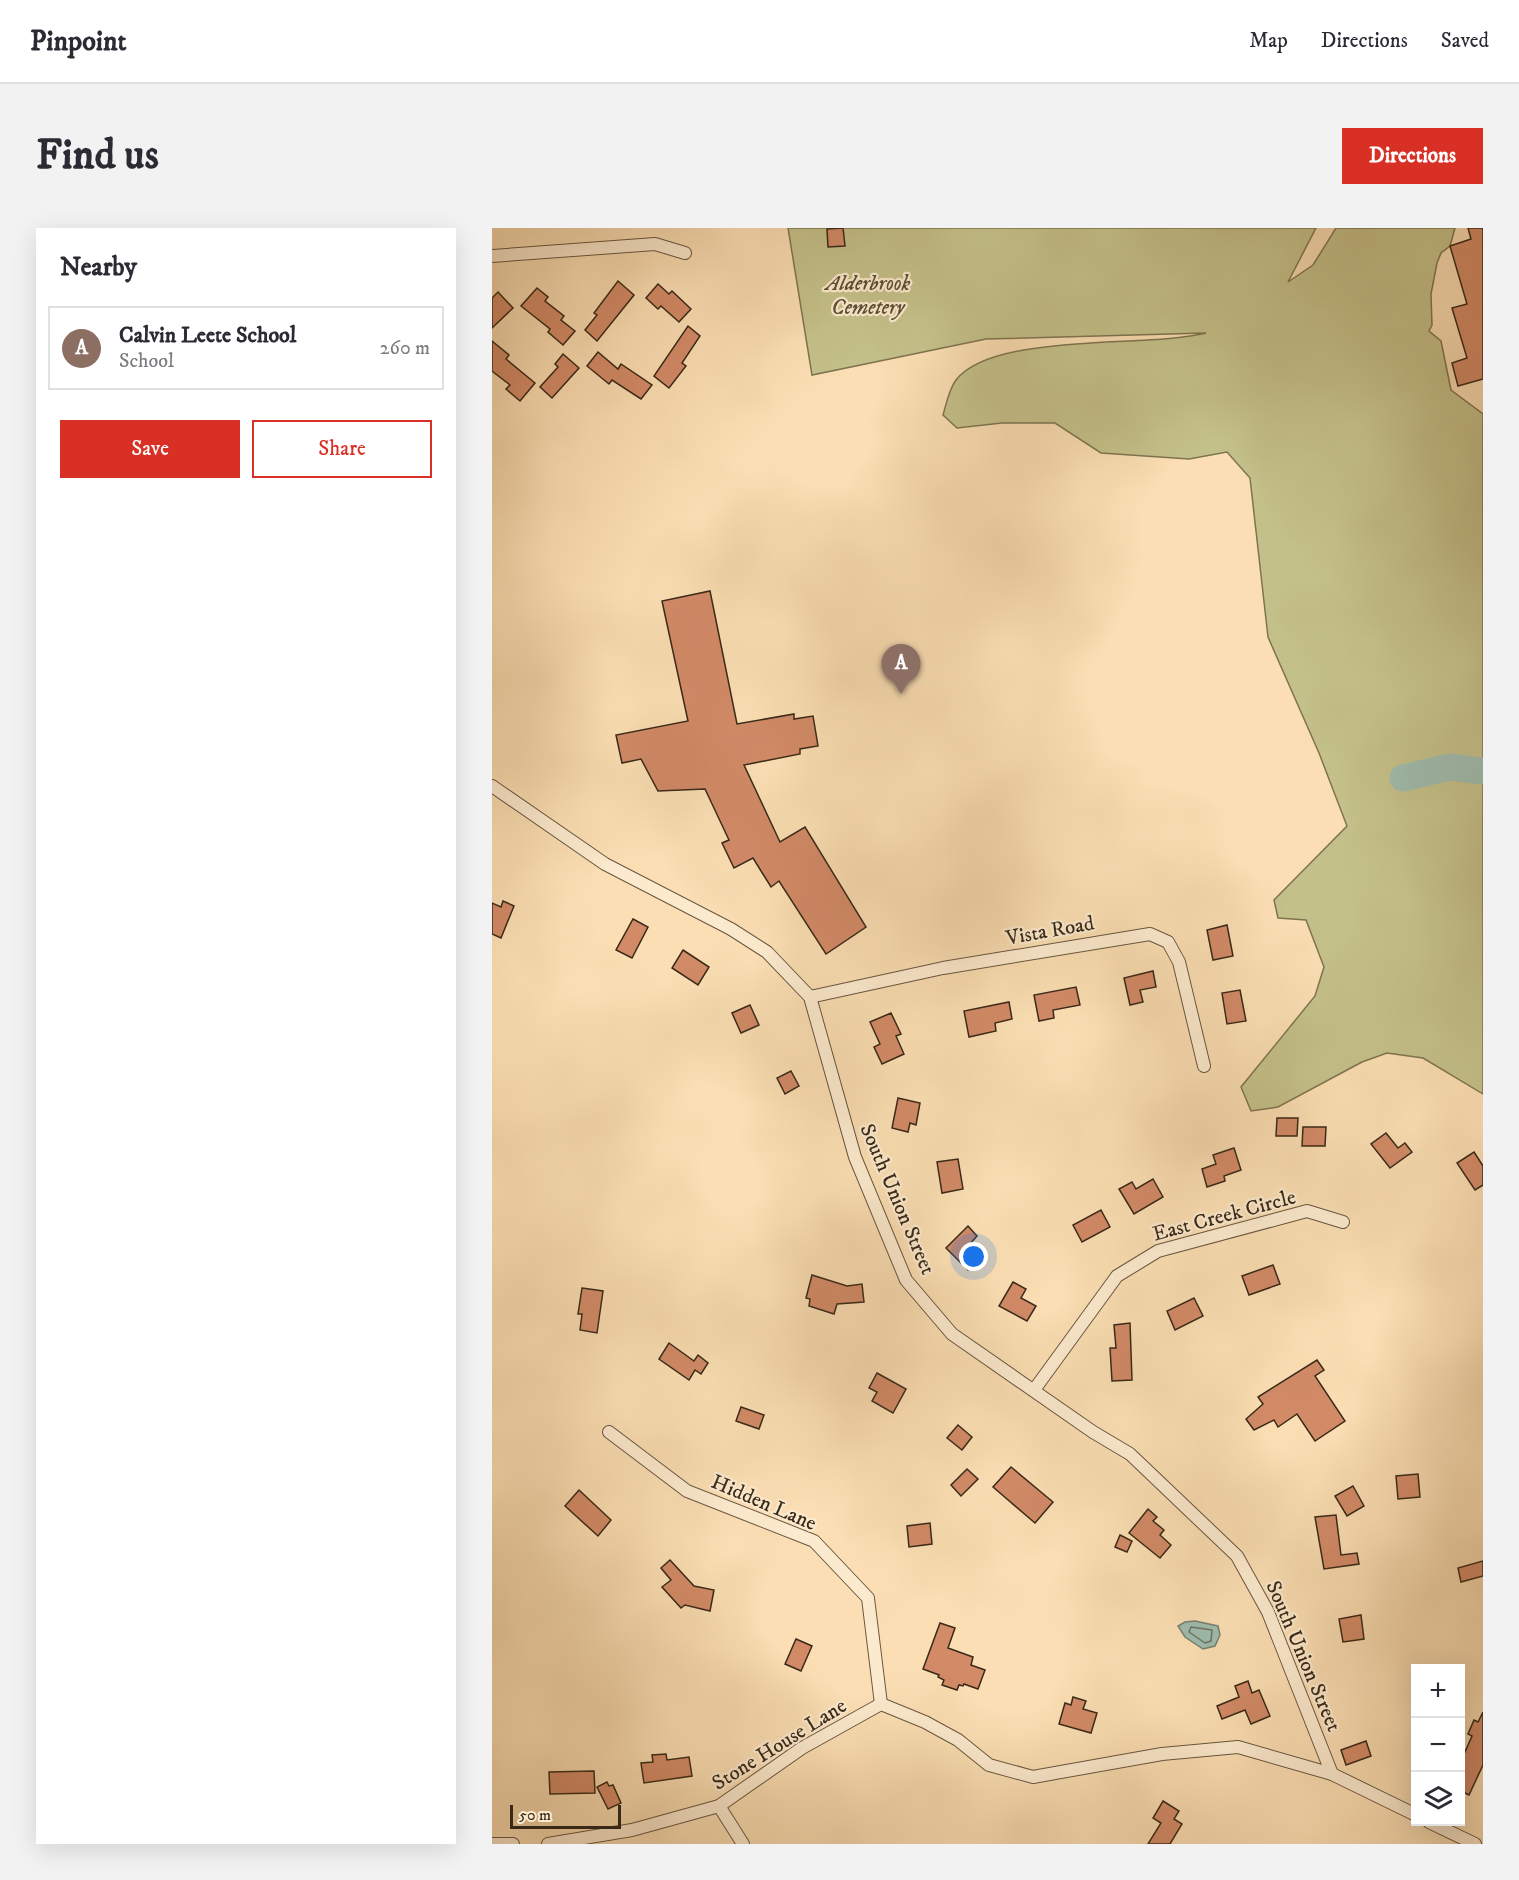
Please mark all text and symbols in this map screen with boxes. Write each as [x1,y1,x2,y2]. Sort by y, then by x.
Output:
text: Pinpoint [30,24,126,59]
text: Map [1249,28,1288,54]
text: Directions [1321,28,1408,54]
text: Saved [1441,28,1489,54]
button: Directions [1342,128,1483,184]
text: Find us [36,130,159,182]
text: Nearby [60,251,137,284]
park label: Alderbrook Cemetery [824,271,911,321]
text: Calvin Leete School [119,322,296,349]
text: A [75,336,88,361]
text: 260 m [380,336,430,361]
text: School [119,349,174,374]
button: Save [60,420,240,478]
button: Share [252,420,432,478]
pin: A [882,644,920,694]
street label: Vista Road [1003,910,1097,952]
street label: South Union Street [854,1120,941,1279]
street label: East Creek Circle [1150,1184,1299,1248]
your location [959,1242,988,1271]
street label: Hidden Lane [707,1469,820,1537]
street label: South Union Street [1260,1577,1347,1736]
map controls [1411,1664,1465,1826]
button: + [1411,1664,1465,1718]
street label: Stone House Lane [708,1693,852,1797]
button: − [1411,1718,1465,1772]
button: layers [1411,1772,1465,1826]
scale bar [510,1802,621,1830]
text: 50 m [519,1805,551,1825]

